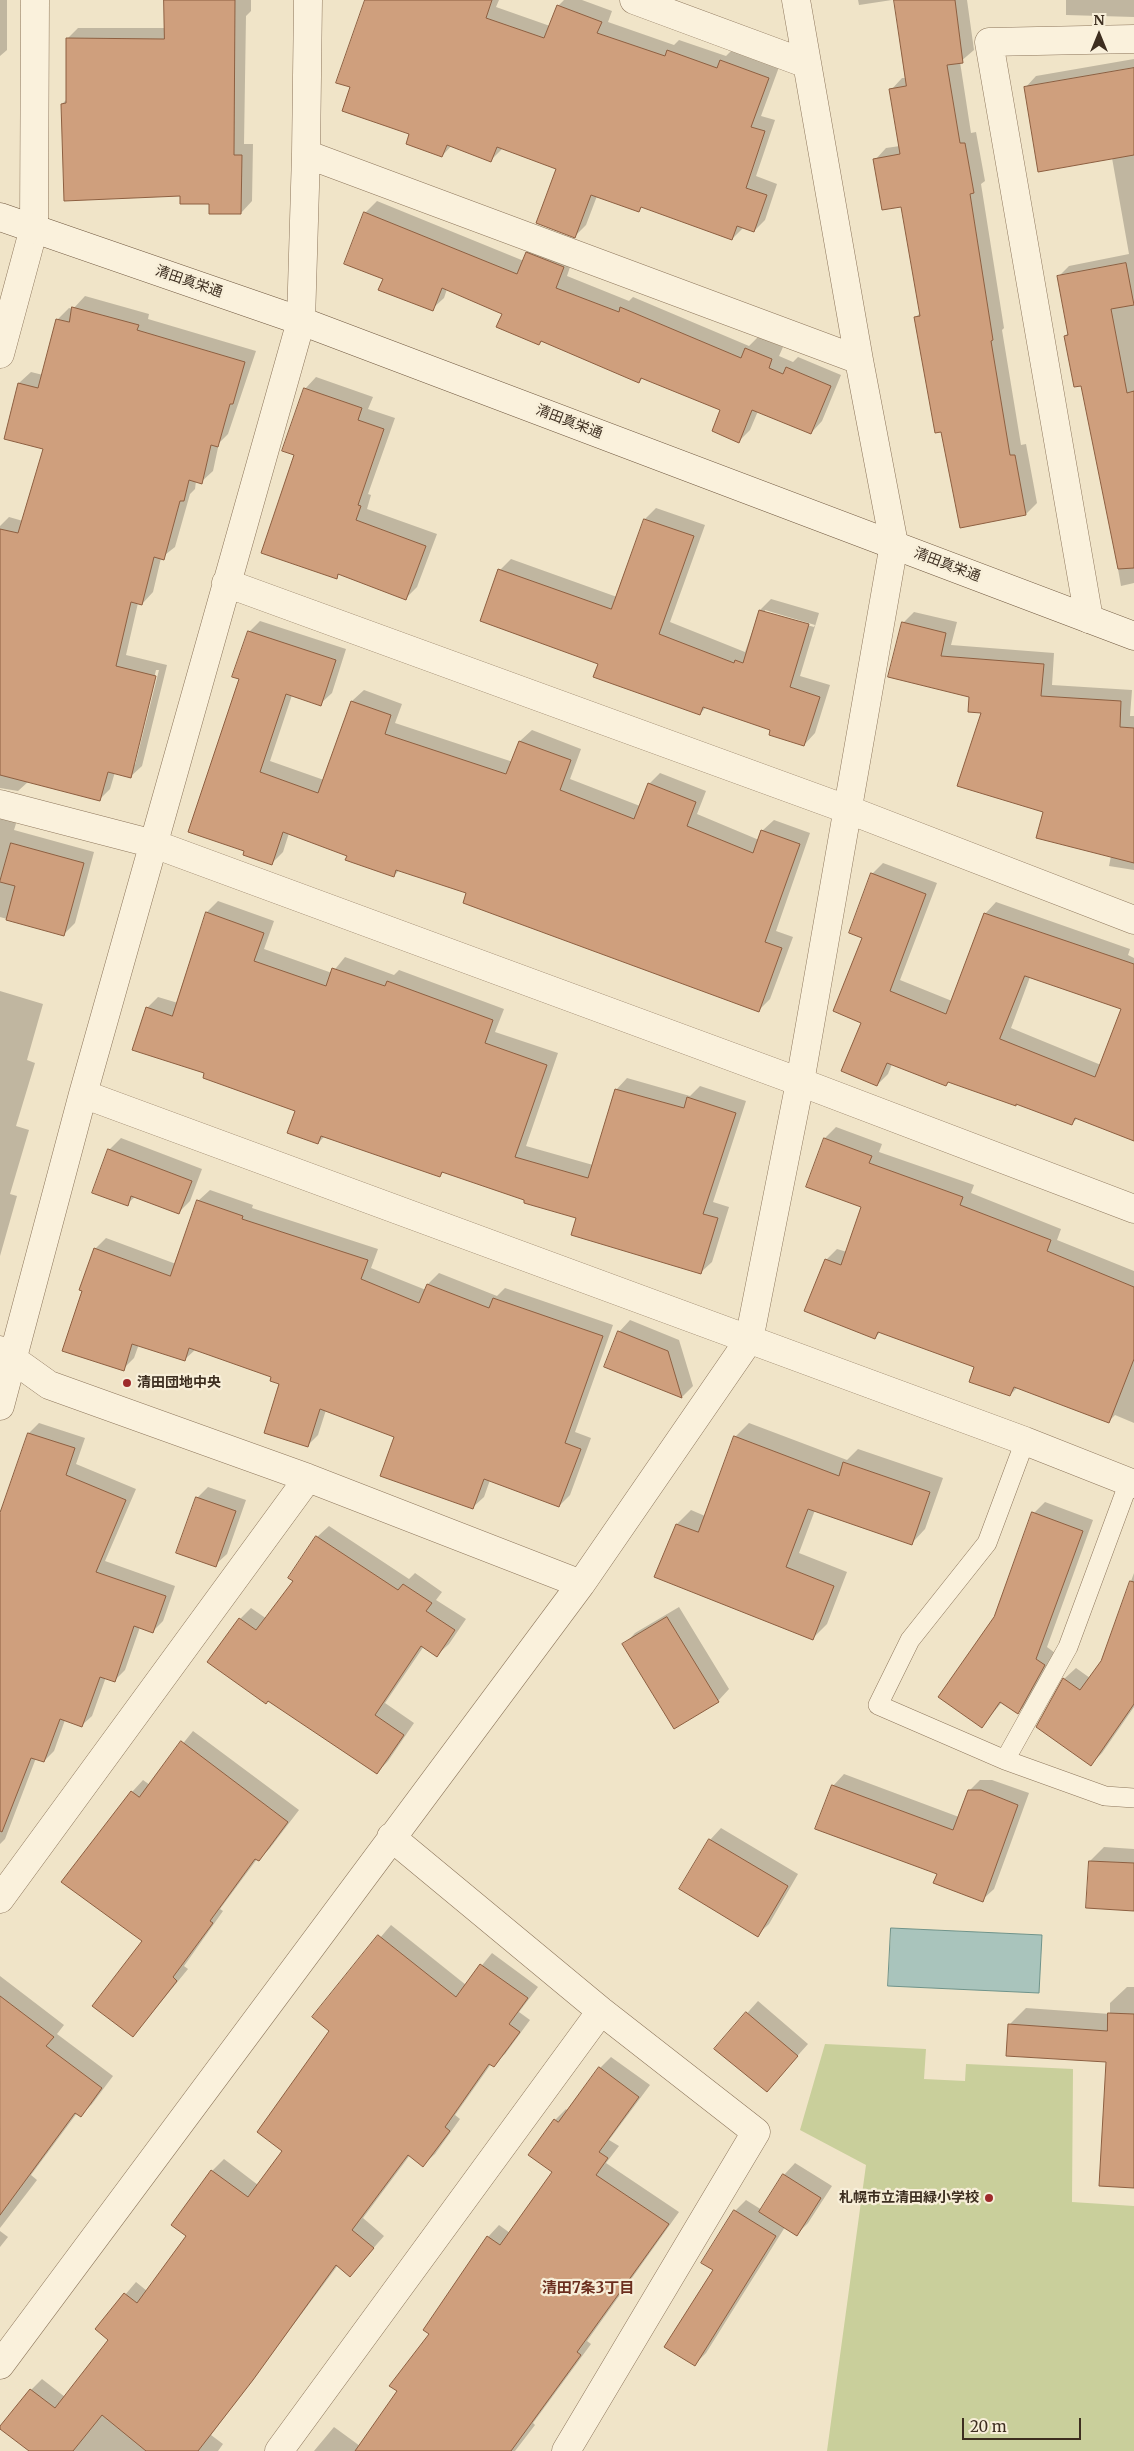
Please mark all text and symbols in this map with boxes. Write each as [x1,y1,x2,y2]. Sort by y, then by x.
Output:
north arrow [1074,10,1124,60]
text: N [1093,11,1105,29]
street label: 清田真栄通 [153,263,225,301]
street label: 清田真栄通 [533,402,605,442]
street label: 清田真栄通 [911,545,983,585]
place label: 清田団地中央 [137,1375,221,1391]
marker: 清田団地中央 [121,1377,133,1389]
place label: 札幌市立清田緑小学校 [839,2190,979,2206]
marker: 札幌市立清田緑小学校 [983,2192,995,2204]
district label: 清田7条3丁目 [542,2280,634,2298]
scale bar [964,2408,1083,2440]
text: 20 m [970,2417,1007,2436]

